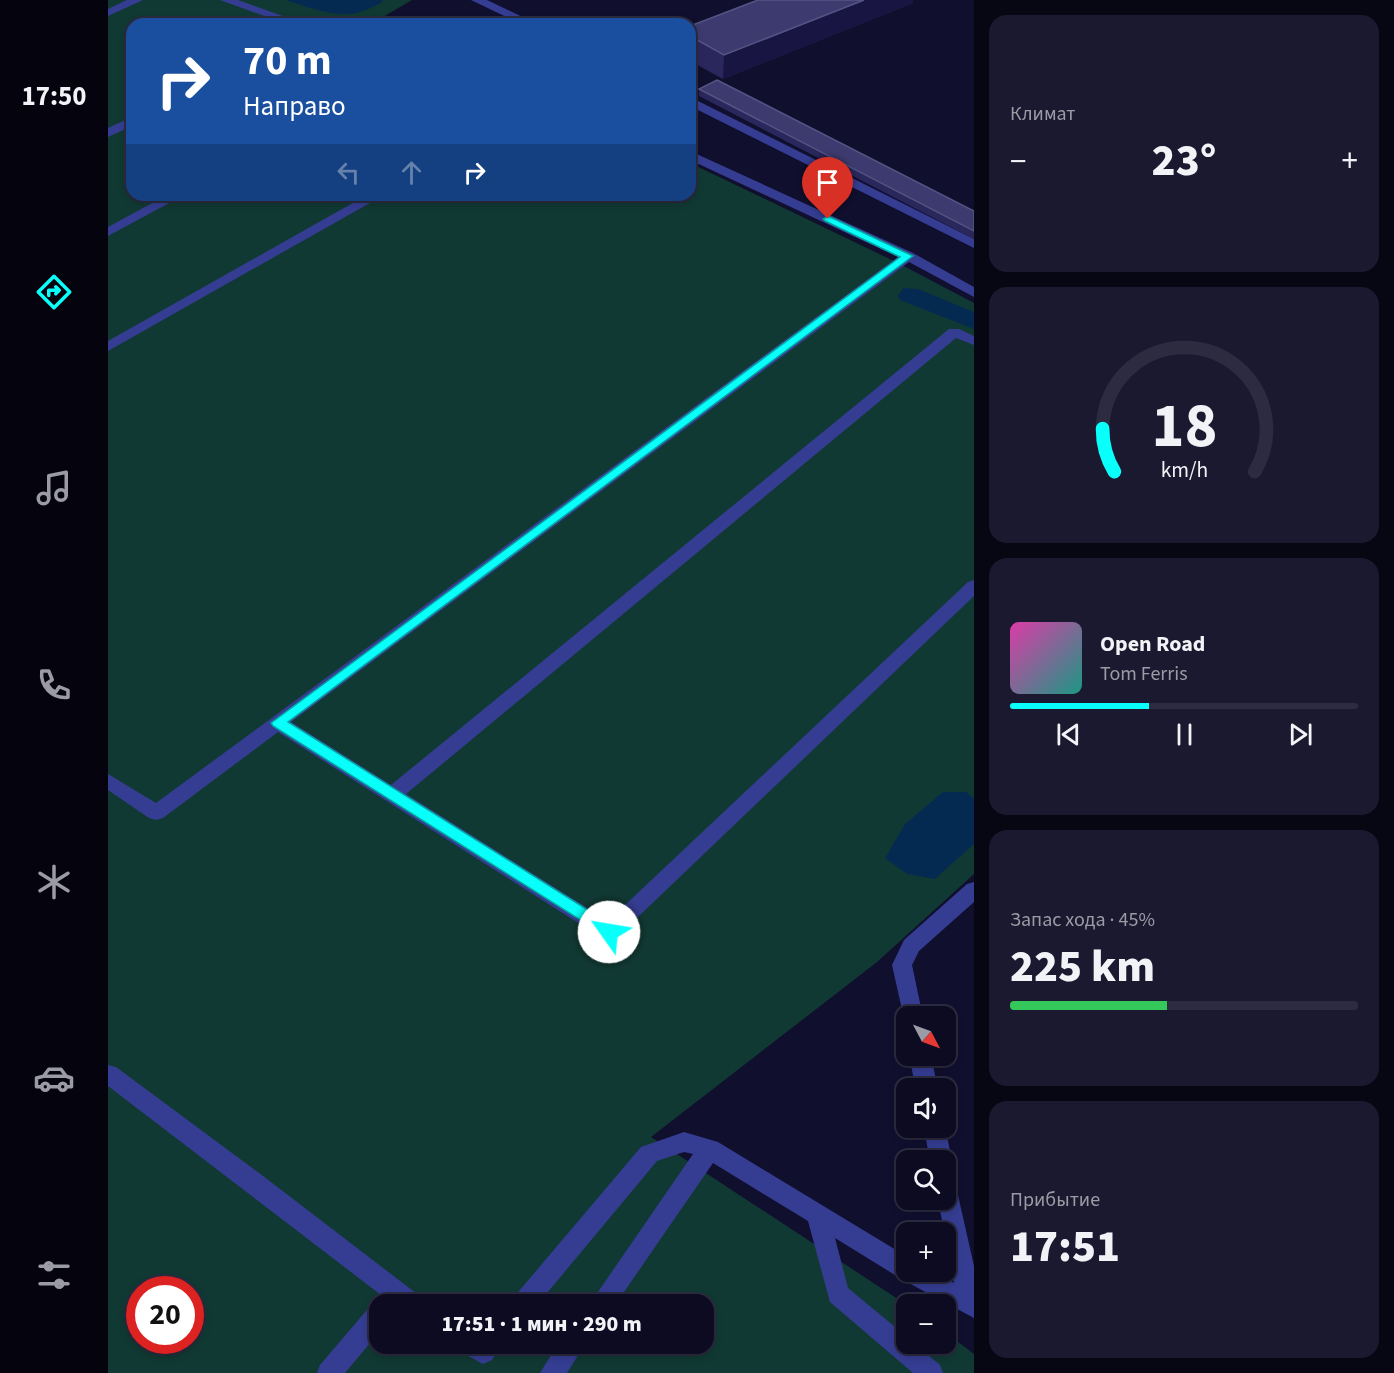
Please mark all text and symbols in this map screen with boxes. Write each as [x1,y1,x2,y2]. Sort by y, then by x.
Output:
text: 70 m [243,31,332,91]
icon: right [144,42,222,120]
text: 17:50 [21,77,87,116]
text: Направо [243,87,346,126]
text: Климат [1010,100,1076,128]
text: 23° [1152,129,1216,193]
text: − [1010,138,1026,185]
text: + [1342,138,1358,185]
icon: left [332,156,365,189]
icon: ahead [395,156,428,189]
icon: right [458,156,491,189]
pin [802,157,853,219]
icon: arrive [811,166,844,199]
icon: directions [33,271,75,313]
text: 18 [1151,382,1217,471]
text: km/h [1160,455,1208,486]
icon: music [33,467,75,509]
text: Open Road [1100,628,1205,660]
text: Tom Ferris [1100,660,1188,688]
icon: phone [33,664,75,706]
icon: previous [1052,718,1085,751]
icon: pause [1168,718,1201,751]
icon: next [1284,718,1317,751]
icon: climate [33,861,75,903]
position arrow [577,900,641,964]
text: Запас хода · 45% [1010,906,1155,934]
text: 225 km [1010,935,1155,999]
north arrow [896,1006,956,1066]
map controls [896,1006,956,1354]
icon: car [33,1057,75,1099]
button: sound [896,1078,956,1138]
button: search [896,1150,956,1210]
text: Прибытие [1010,1186,1100,1214]
text: 17:51 [1010,1215,1120,1279]
button: + [896,1222,956,1282]
icon: filters [33,1254,75,1296]
speed limit sign: 20 [126,1276,204,1354]
button: − [896,1294,956,1354]
text: 17:51 · 1 мин · 290 m [441,1308,642,1340]

